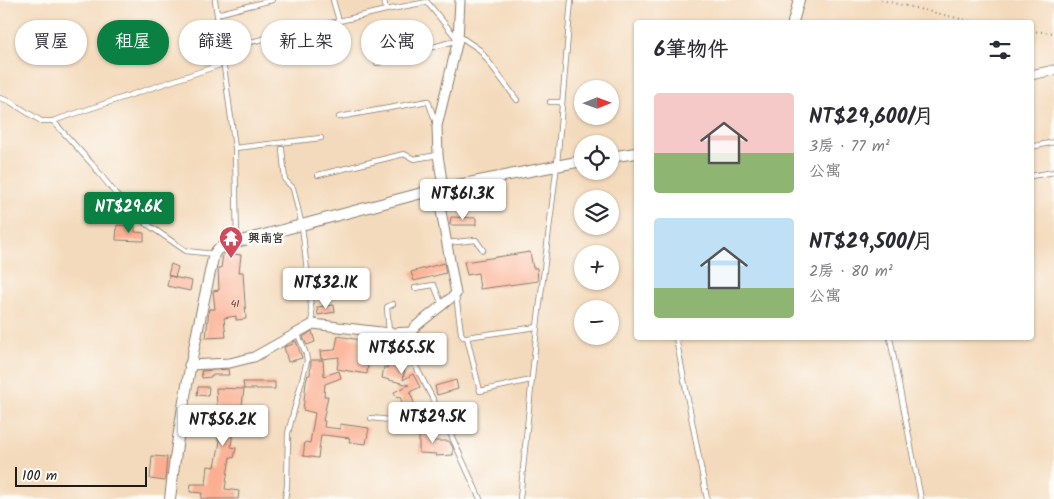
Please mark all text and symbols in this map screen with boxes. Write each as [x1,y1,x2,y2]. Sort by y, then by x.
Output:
chip: 買屋 [15,20,87,65]
chip: 租屋 [97,20,169,65]
chip: 篩選 [179,20,251,65]
chip: 新上架 [261,20,351,65]
chip: 公寓 [361,20,433,65]
text: 6筆物件 [654,34,728,67]
icon: filters [986,36,1014,64]
north arrow [574,80,619,125]
map controls [574,80,619,345]
text: NT$29,600/月 [809,101,934,134]
icon: home [694,113,754,173]
text: 3房 · 77 m² [809,134,890,159]
button: locate [574,135,619,180]
text: 公寓 [809,159,841,184]
pin: NT$61.3K [411,178,515,221]
text: NT$61.3K [431,182,495,207]
button: layers [574,190,619,235]
pin: NT$29.6K [77,192,181,234]
text: NT$29.6K [95,195,163,220]
temple icon: 興南宮 [218,225,244,259]
text: NT$29,500/月 [809,226,934,259]
place label: 興南宮 [248,229,284,248]
icon: home [694,238,754,298]
button: + [574,245,619,290]
text: 2房 · 80 m² [809,259,893,284]
pin: NT$32.1K [274,268,378,310]
text: NT$32.1K [294,271,358,296]
text: 公寓 [809,284,841,309]
house number: 41 [231,296,239,312]
button: − [574,300,619,345]
pin: NT$65.5K [350,332,454,375]
text: NT$65.5K [369,336,435,361]
pin: NT$29.5K [381,402,485,444]
pin: NT$56.2K [171,404,275,447]
text: NT$29.5K [399,405,467,430]
text: NT$56.2K [189,408,257,433]
scale bar [15,464,148,487]
text: 100 m [22,465,57,487]

